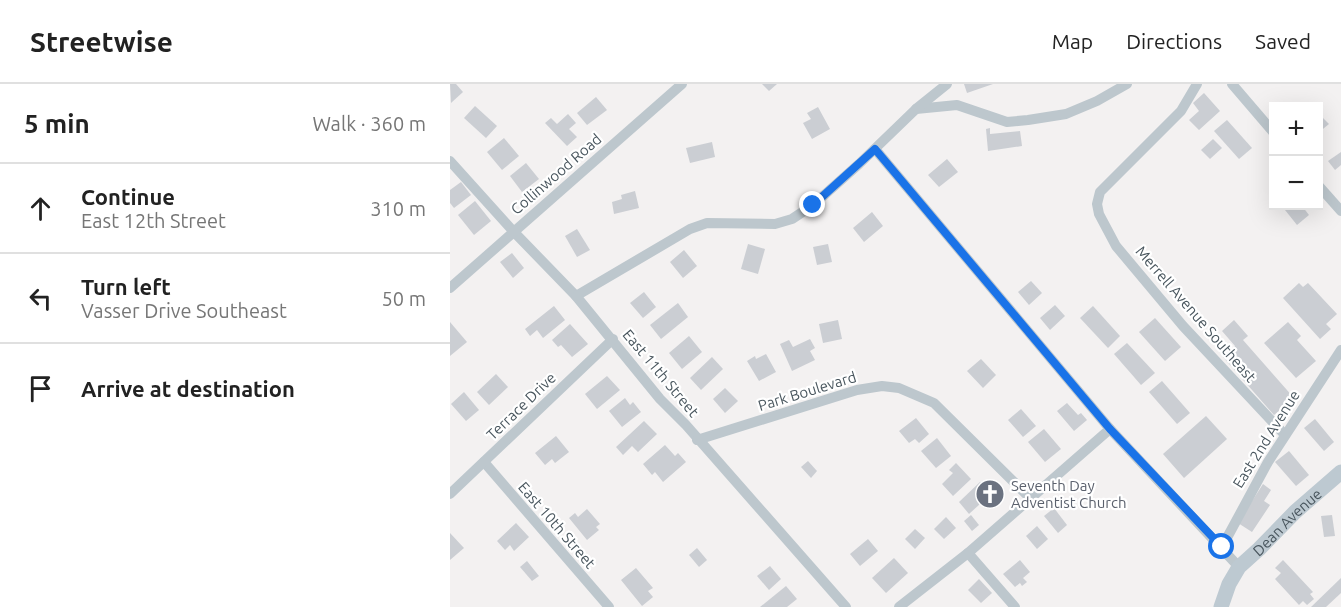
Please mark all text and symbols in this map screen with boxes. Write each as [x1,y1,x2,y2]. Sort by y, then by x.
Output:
text: Streetwise [30,26,173,57]
text: Map [1052,29,1093,53]
text: Directions [1126,29,1222,53]
text: Saved [1255,29,1311,53]
map controls [1269,102,1323,210]
button: + [1269,102,1323,156]
text: 5 min [24,109,90,138]
text: Walk · 360 m [313,112,426,135]
street label: Collinwood Road [507,130,605,218]
button: − [1269,156,1323,210]
text: Continue [81,184,175,209]
route end [799,191,825,217]
icon: ahead [24,192,57,225]
text: 310 m [370,197,426,220]
text: East 12th Street [81,209,226,232]
street label: Merrell Avenue Southeast [1132,243,1260,385]
text: Turn left [81,274,171,299]
icon: left [24,282,57,315]
text: 50 m [382,287,426,310]
text: Vasser Drive Southeast [81,299,287,322]
street label: East 11th Street [620,326,702,420]
street label: Park Boulevard [756,368,858,414]
street label: Terrace Drive [483,369,559,443]
icon: arrive [24,372,57,405]
text: Arrive at destination [81,376,295,401]
street label: East 2nd Avenue [1229,387,1303,491]
place label: Seventh Day Adventist Church [1011,477,1127,511]
street label: East 10th Street [515,478,599,572]
church icon: Seventh Day Adventist Church [974,478,1006,510]
street label: Dean Avenue [1249,485,1325,559]
route start [1208,533,1234,559]

